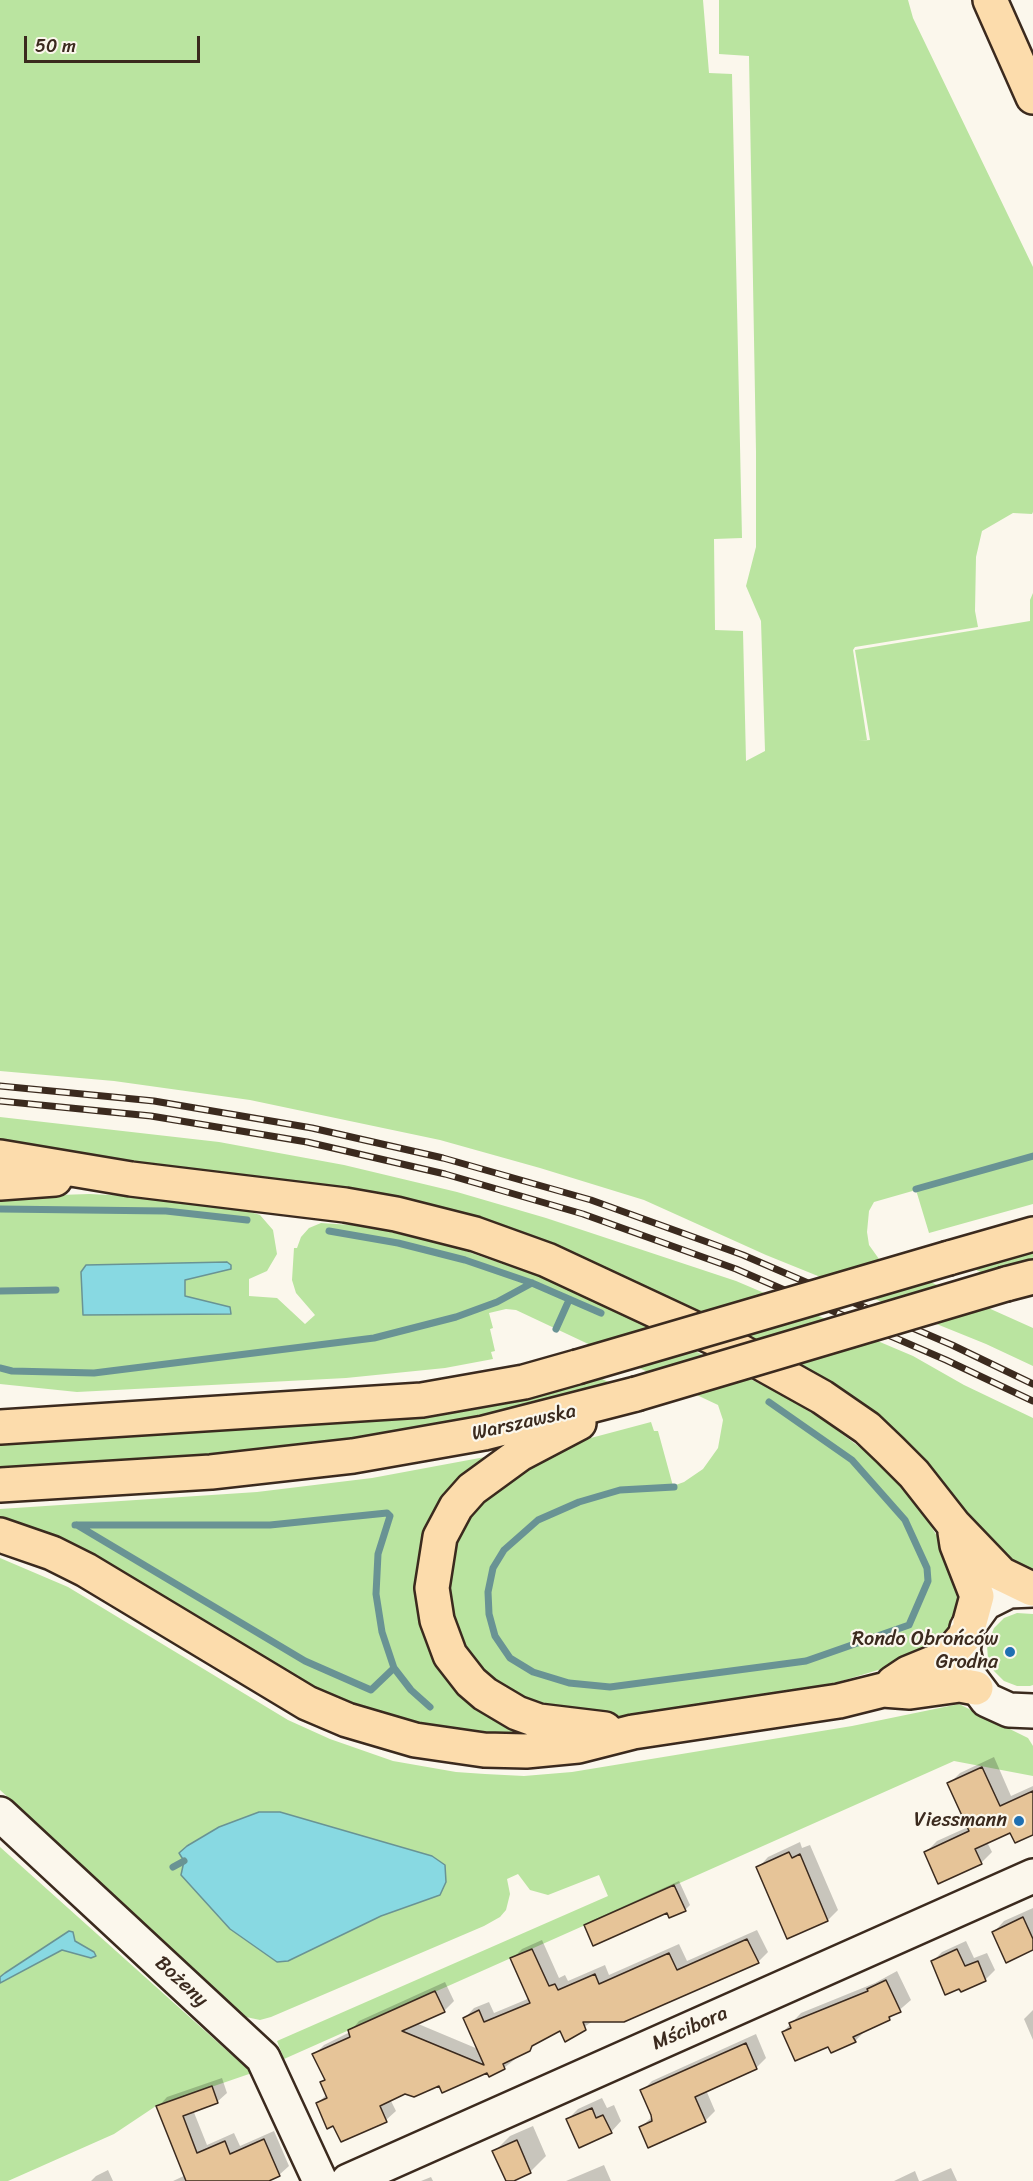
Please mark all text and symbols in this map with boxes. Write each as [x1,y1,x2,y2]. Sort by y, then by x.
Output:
scale bar [27,24,202,62]
text: 50 m [35,30,76,62]
street label: Warszawska [470,1399,578,1447]
place label: Rondo Obrońców Grodna [852,1628,998,1675]
marker: Rondo Obrońców Grodna [1003,1645,1017,1659]
place label: Viessmann [914,1809,1007,1833]
marker: Viessmann [1012,1814,1026,1828]
street label: Bożeny [150,1951,212,2013]
street label: Mścibora [649,2002,731,2056]

